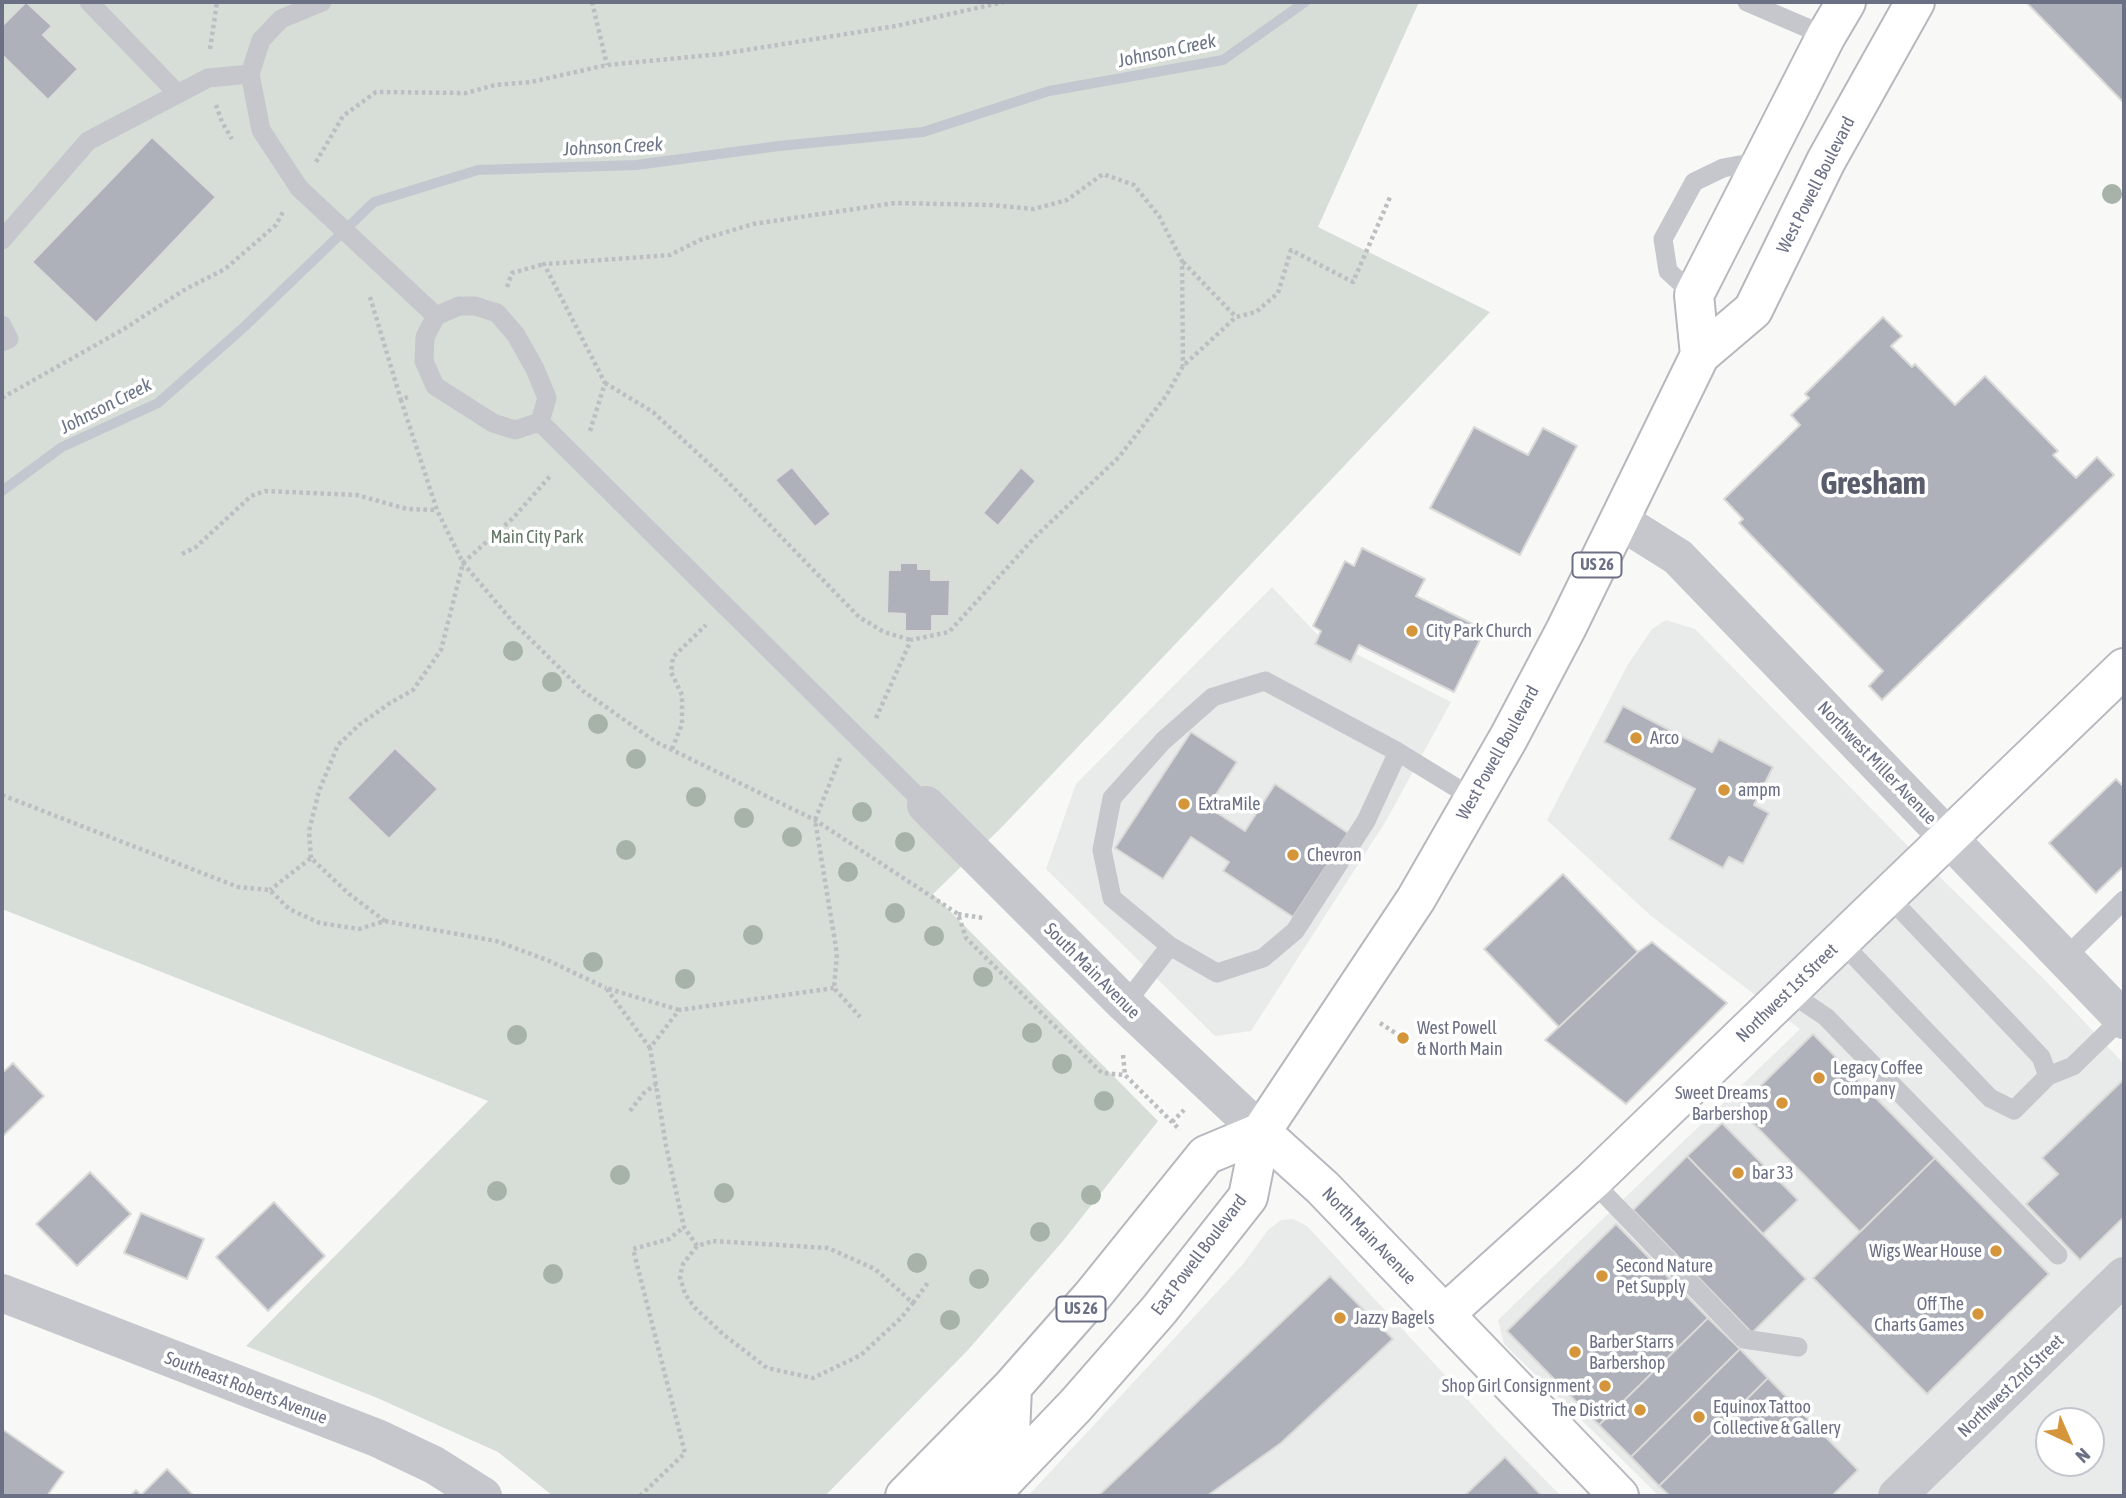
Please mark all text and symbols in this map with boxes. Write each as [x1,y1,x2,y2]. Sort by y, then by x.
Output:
water label: Johnson Creek [1116,29,1218,73]
street label: West Powell Boulevard [1772,113,1860,257]
water label: Johnson Creek [563,133,663,161]
water label: Johnson Creek [56,373,156,439]
district label: Gresham [1820,465,1926,503]
park label: Main City Park [490,526,584,548]
road number: US 26 [1572,552,1622,578]
place label: City Park Church [1426,620,1532,642]
marker: City Park Church [1404,623,1420,639]
street label: West Powell Boulevard [1452,682,1544,824]
street label: Northwest Miller Avenue [1813,697,1941,829]
place label: Arco [1650,727,1679,749]
marker: Arco [1628,730,1644,746]
place label: ampm [1738,779,1781,801]
marker: ampm [1716,782,1732,798]
place label: ExtraMile [1198,793,1260,815]
marker: ExtraMile [1176,796,1192,812]
place label: Chevron [1307,844,1362,866]
marker: Chevron [1285,847,1301,863]
street label: South Main Avenue [1040,919,1144,1023]
street label: Northwest 1st Street [1732,939,1842,1047]
place label: West Powell & North Main [1417,1017,1503,1060]
marker: West Powell & North Main [1395,1030,1411,1046]
place label: Legacy Coffee Company [1833,1057,1923,1100]
marker: Legacy Coffee Company [1811,1070,1827,1086]
place label: Sweet Dreams Barbershop [1675,1082,1768,1124]
marker: Sweet Dreams Barbershop [1774,1095,1790,1111]
place label: bar 33 [1752,1162,1794,1184]
marker: bar 33 [1730,1165,1746,1181]
street label: North Main Avenue [1317,1183,1421,1289]
street label: East Powell Boulevard [1147,1190,1251,1320]
place label: Wigs Wear House [1869,1240,1982,1262]
marker: Wigs Wear House [1988,1243,2004,1259]
place label: Second Nature Pet Supply [1616,1255,1713,1298]
marker: Second Nature Pet Supply [1594,1268,1610,1284]
place label: Off The Charts Games [1874,1293,1964,1336]
road number: US 26 [1056,1296,1106,1322]
marker: Off The Charts Games [1970,1306,1986,1322]
place label: Jazzy Bagels [1354,1307,1435,1329]
marker: Jazzy Bagels [1332,1310,1348,1326]
street label: Northwest 2nd Street [1954,1330,2068,1442]
place label: Barber Starrs Barbershop [1589,1331,1674,1374]
marker: Barber Starrs Barbershop [1567,1344,1583,1360]
street label: Southeast Roberts Avenue [162,1347,330,1429]
place label: Shop Girl Consignment [1442,1375,1591,1397]
marker: Shop Girl Consignment [1597,1378,1613,1394]
place label: Equinox Tattoo Collective & Gallery [1713,1396,1841,1438]
place label: The District [1552,1399,1626,1421]
marker: The District [1632,1402,1648,1418]
north arrow [2035,1407,2105,1477]
marker: Equinox Tattoo Collective & Gallery [1691,1409,1707,1425]
text: N [2072,1444,2095,1467]

